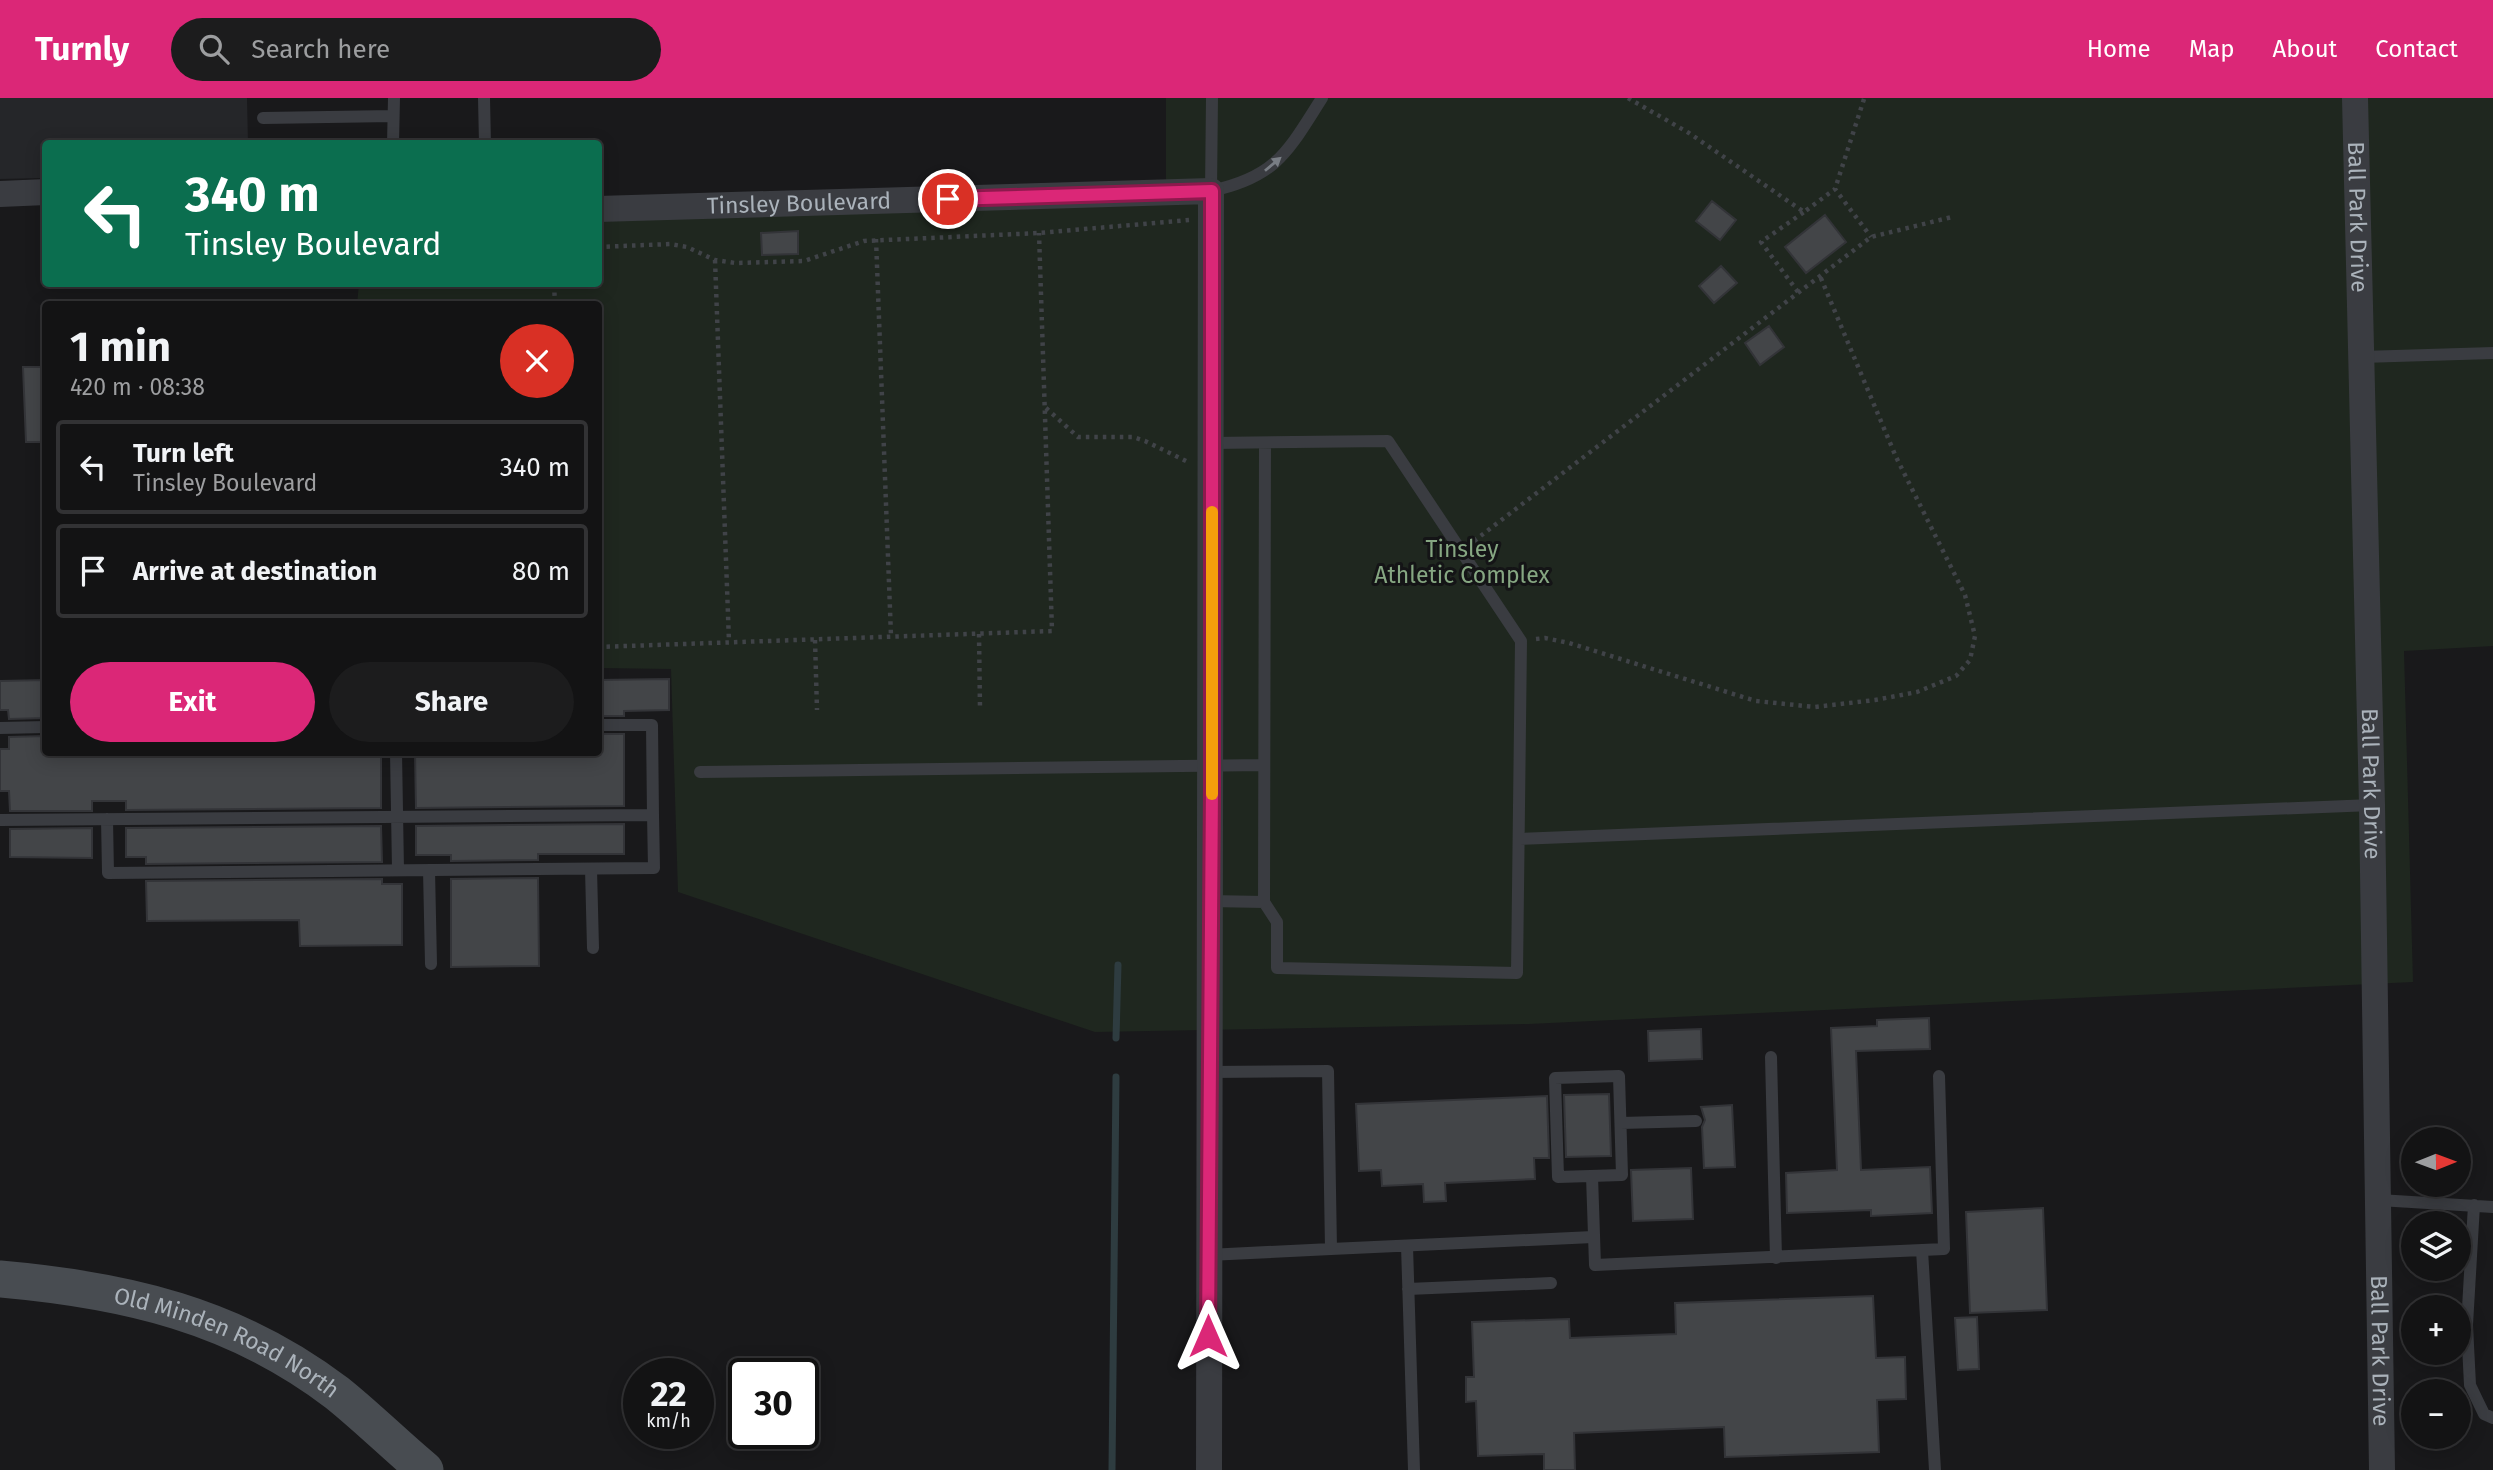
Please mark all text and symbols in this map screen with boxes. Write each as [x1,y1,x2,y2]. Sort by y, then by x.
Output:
search box [171,18,661,81]
text: Turnly [35,29,129,69]
icon: search [195,30,233,68]
text: Search here [251,34,390,65]
text: Home [2087,35,2151,63]
text: Map [2189,35,2235,63]
text: About [2273,35,2337,63]
text: Contact [2375,35,2458,63]
street label: Ball Park Drive [2342,141,2374,293]
one-way arrow [1264,157,1282,172]
text: 340 m [185,165,320,224]
icon: left [70,168,161,259]
pin [918,169,978,229]
icon: arrive [929,180,967,218]
street label: Tinsley Boulevard [706,186,892,220]
text: Tinsley Boulevard [185,225,441,263]
text: 1 min [70,322,171,372]
button: close [500,324,574,398]
text: 420 m · 08:38 [70,373,205,401]
text: Turn left [133,438,234,469]
icon: left [74,448,112,486]
text: 340 m [500,452,570,483]
text: Tinsley Boulevard [133,469,317,497]
park label: Tinsley Athletic Complex [1374,535,1551,589]
icon: arrive [74,552,112,590]
text: Arrive at destination [133,556,377,587]
text: 80 m [512,556,570,587]
button: Exit [70,662,315,742]
button: Share [329,662,574,742]
street label: Ball Park Drive [2356,708,2387,860]
north arrow [2401,1127,2471,1197]
map controls [2401,1127,2471,1449]
button: layers [2401,1211,2471,1281]
street label: Ball Park Drive [2365,1275,2395,1427]
street label: Old Minden Road North [111,1281,345,1404]
button: + [2401,1295,2471,1365]
position arrow [1171,1299,1245,1373]
speed limit sign: 30 [728,1358,819,1449]
text: 22 [650,1373,687,1415]
button: − [2401,1379,2471,1449]
text: km/h [646,1410,691,1432]

